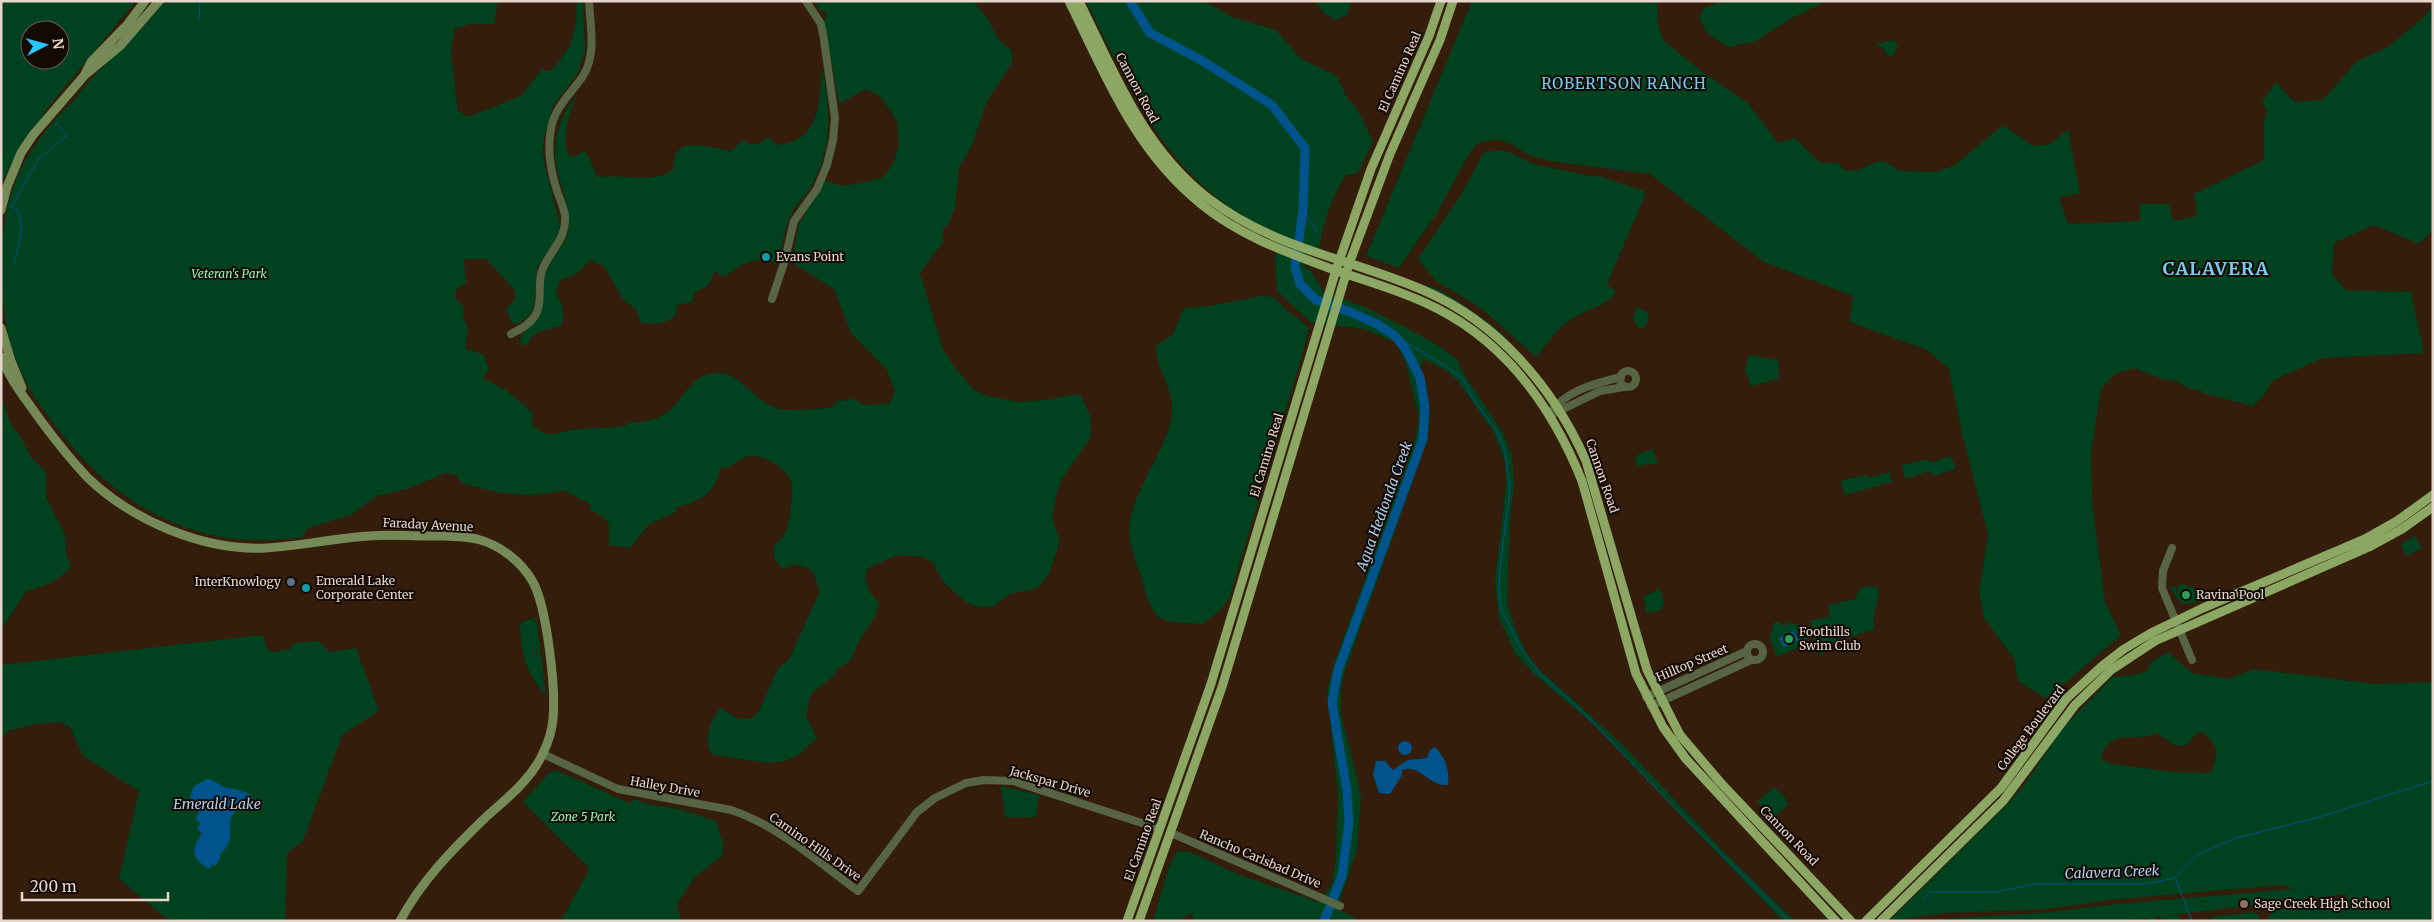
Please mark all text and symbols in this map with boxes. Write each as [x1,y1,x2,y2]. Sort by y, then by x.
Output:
north arrow [20,20,70,70]
street label: El Camino Real [1375,29,1424,115]
text: N [48,37,67,50]
street label: Cannon Road [1113,50,1162,125]
district label: ROBERTSON RANCH [1541,74,1707,93]
place label: Evans Point [776,249,844,264]
marker: Evans Point [760,251,772,263]
district label: CALAVERA [2163,257,2269,280]
park label: Veteran's Park [191,266,267,281]
street label: El Camino Real [1247,411,1286,499]
street label: Cannon Road [1583,437,1622,515]
water label: Agua Hedionda Creek [1352,438,1416,574]
street label: Faraday Avenue [382,515,474,534]
place label: Emerald Lake Corporate Center [316,573,414,602]
place label: InterKnowlogy [194,574,281,589]
marker: InterKnowlogy [285,576,297,588]
marker: Emerald Lake Corporate Center [300,582,312,594]
place label: Ravina Pool [2196,587,2264,602]
marker: Ravina Pool [2180,589,2192,601]
place label: Foothills Swim Club [1799,624,1861,653]
marker: Foothills Swim Club [1783,633,1795,645]
street label: Hilltop Street [1654,641,1730,684]
street label: College Boulevard [1994,682,2068,773]
street label: Jackspar Drive [1007,763,1092,800]
street label: Halley Drive [629,773,701,800]
water label: Emerald Lake [173,795,261,813]
street label: El Camino Real [1121,796,1165,883]
street label: Cannon Road [1757,803,1822,869]
park label: Zone 5 Park [550,809,616,824]
street label: Camino Hills Drive [766,809,864,884]
street label: Rancho Carlsbad Drive [1197,826,1323,891]
water label: Calavera Creek [2064,861,2160,883]
scale bar [22,870,169,902]
text: 200 m [30,877,77,896]
place label: Sage Creek High School [2254,896,2391,911]
marker: Sage Creek High School [2238,898,2250,910]

